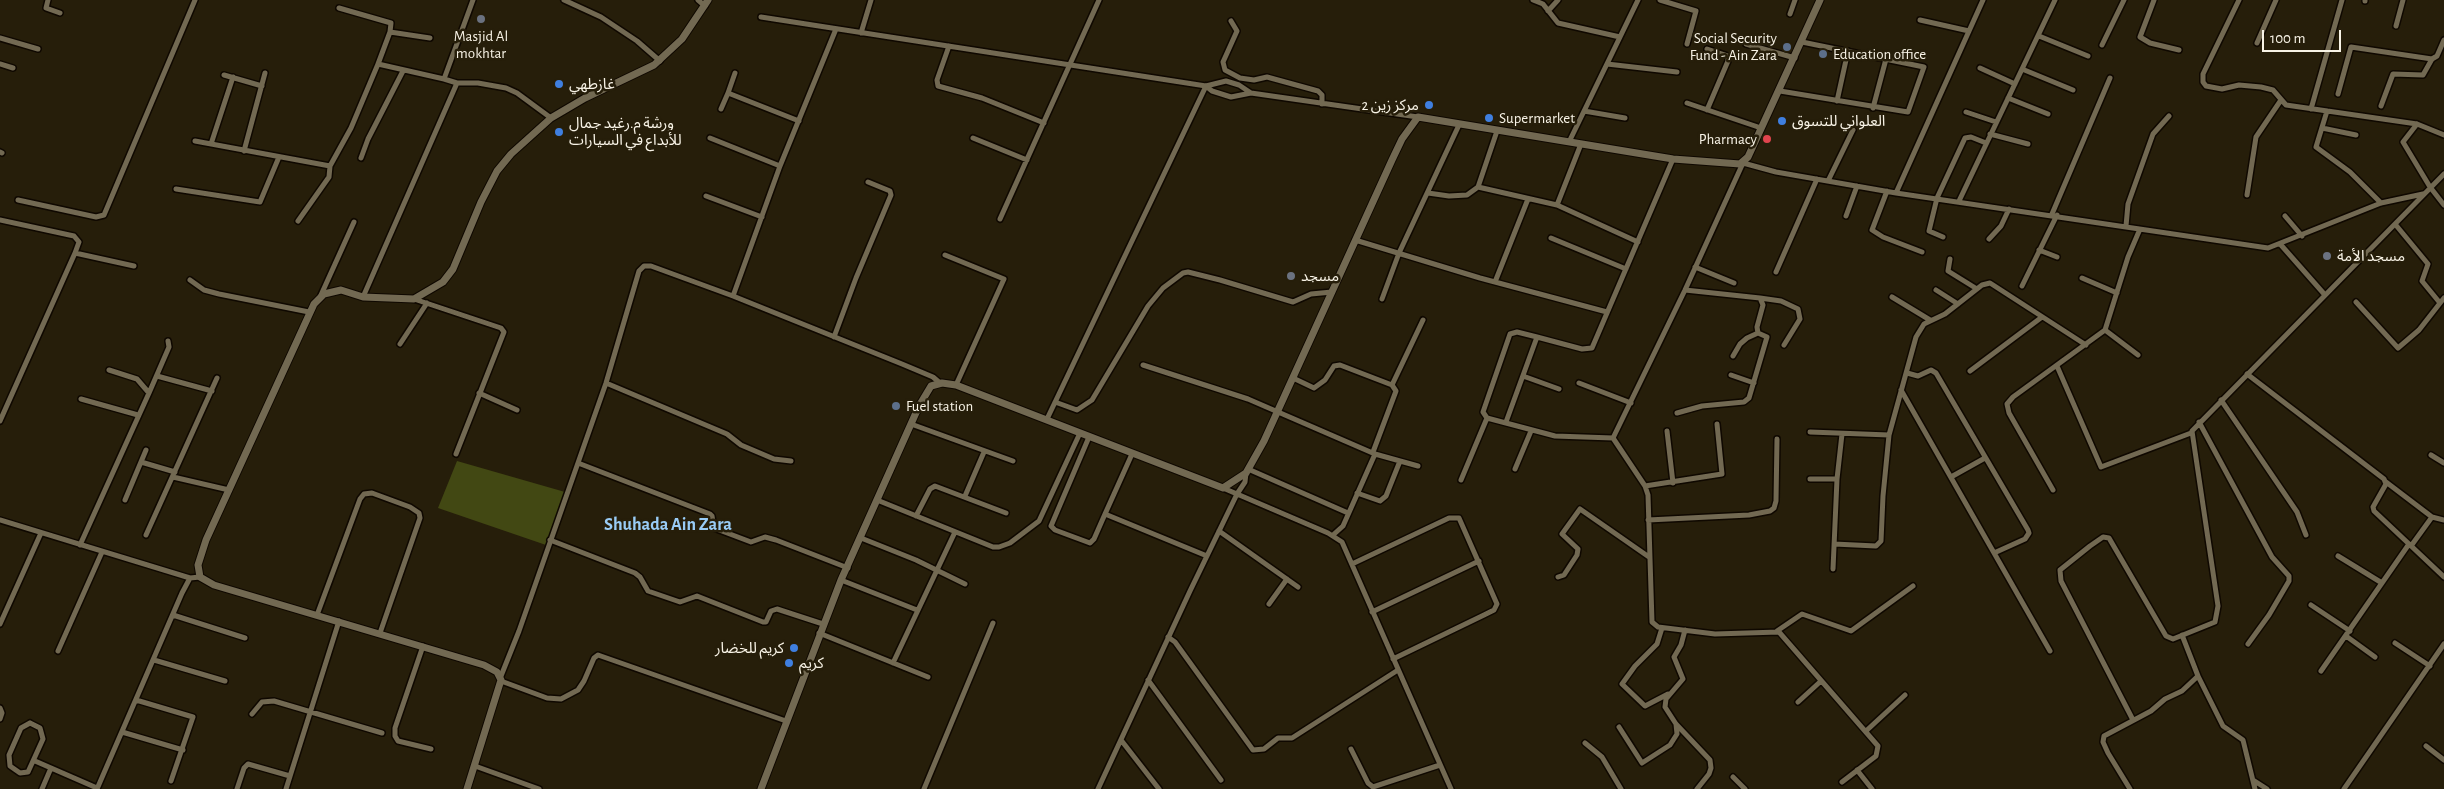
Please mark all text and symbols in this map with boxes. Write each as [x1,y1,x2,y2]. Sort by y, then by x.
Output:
marker: Masjid Al mokhtar [475,13,487,25]
scale bar [2264,20,2343,52]
place label: Masjid Al mokhtar [454,27,508,62]
place label: Social Security Fund - Ain Zara [1690,29,1777,64]
text: 100 m [2270,31,2305,46]
marker: Social Security Fund - Ain Zara [1781,41,1793,53]
place label: Education office [1833,45,1926,63]
marker: Education office [1817,48,1829,60]
place label: غازطهي [569,75,615,93]
marker: غازطهي [553,78,565,90]
place label: مركز زين 2 [1361,96,1419,114]
marker: مركز زين 2 [1423,99,1435,111]
place label: Supermarket [1499,109,1575,127]
marker: Supermarket [1483,112,1495,124]
place label: العلواني للتسوق [1792,112,1885,130]
place label: ورشة م.رغيد جمال للأبداع في السيارات [569,114,682,149]
marker: العلواني للتسوق [1776,115,1788,127]
marker: ورشة م.رغيد جمال للأبداع في السيارات [553,126,565,138]
place label: Pharmacy [1699,130,1757,148]
marker: Pharmacy [1761,133,1773,145]
place label: مسجد الأمة [2337,247,2405,265]
marker: مسجد الأمة [2321,250,2333,262]
place label: مسجد [1301,267,1339,285]
marker: مسجد [1285,270,1297,282]
place label: Fuel station [906,397,973,415]
marker: Fuel station [890,400,902,412]
district label: Shuhada Ain Zara [604,514,732,536]
place label: كريم للخضار [715,639,784,657]
marker: كريم للخضار [788,642,800,654]
place label: كريم [799,654,824,672]
marker: كريم [783,657,795,669]

